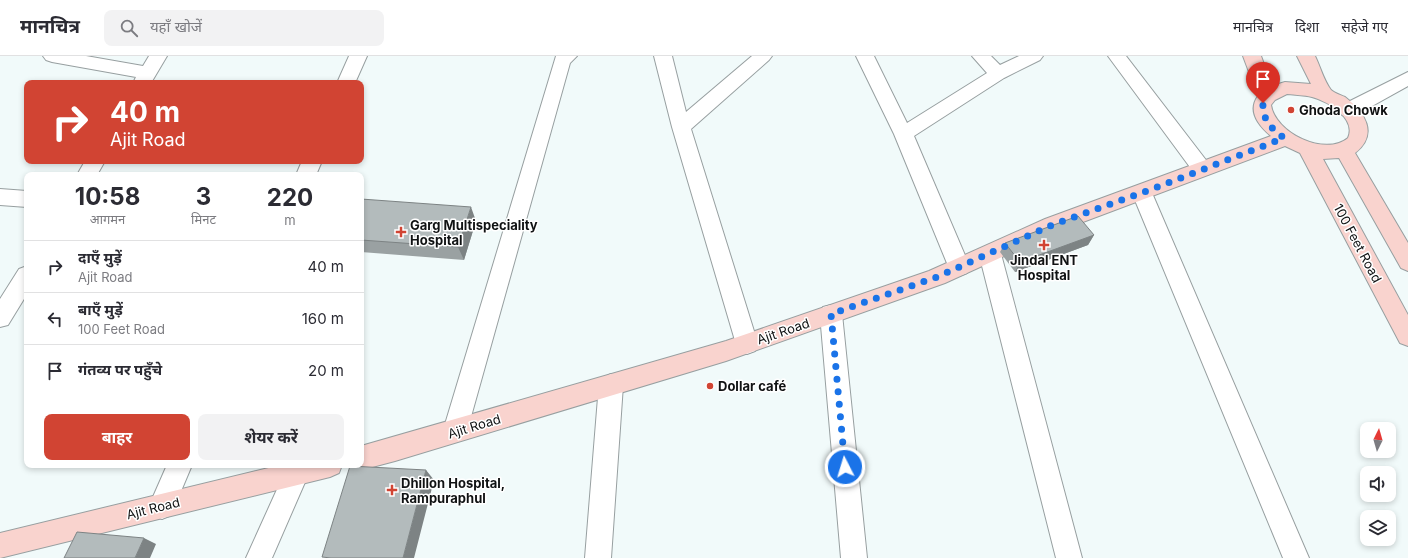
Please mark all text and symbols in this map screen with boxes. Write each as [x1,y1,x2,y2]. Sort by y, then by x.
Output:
search box [104,10,384,46]
text: मानचित्र [20,15,80,38]
icon: search [118,17,140,39]
text: यहाँ खोजें [150,17,202,36]
text: मानचित्र [1233,18,1273,35]
text: दिशा [1295,18,1319,35]
text: सहेजे गए [1341,18,1388,35]
pin [1246,62,1280,103]
icon: arrive [1252,68,1274,90]
text: 40 m [110,95,180,129]
icon: right [44,96,96,148]
place label: Ghoda Chowk [1299,102,1388,118]
marker: Ghoda Chowk [1286,105,1296,115]
text: Ajit Road [110,129,186,150]
text: 10:58 [75,182,140,211]
text: 3 [196,182,211,211]
text: 220 [267,183,313,212]
street label: 100 Feet Road [1331,201,1385,285]
text: आगमन [90,211,125,227]
text: मिनट [191,211,216,227]
text: m [284,212,296,228]
place label: Garg Multispeciality Hospital [410,217,538,248]
marker: Garg Multispeciality Hospital [395,226,407,238]
marker: Jindal ENT Hospital [1038,239,1050,251]
text: दाएँ मुड़ें [78,248,122,267]
place label: Jindal ENT Hospital [1010,252,1078,283]
icon: right [44,256,66,278]
text: 40 m [307,257,344,276]
text: Ajit Road [78,269,133,285]
text: बाएँ मुड़ें [78,300,123,319]
icon: left [44,308,66,330]
text: 160 m [302,309,344,328]
street label: Ajit Road [755,315,811,347]
text: 100 Feet Road [78,321,165,337]
icon: arrive [44,360,66,382]
text: गंतव्य पर पहुँचे [78,360,162,379]
text: 20 m [308,361,344,380]
place label: Dollar café [718,378,787,394]
marker: Dollar café [705,381,715,391]
street label: Ajit Road [446,410,502,442]
button: बाहर [44,414,190,460]
button: शेयर करें [198,414,344,460]
north arrow [1360,422,1396,458]
map controls [1360,422,1396,546]
position arrow [824,446,866,488]
button: sound [1360,466,1396,502]
place label: Dhillon Hospital, Rampuraphul [401,475,505,506]
marker: Dhillon Hospital, Rampuraphul [386,484,398,496]
street label: Ajit Road [125,494,181,522]
button: layers [1360,510,1396,546]

